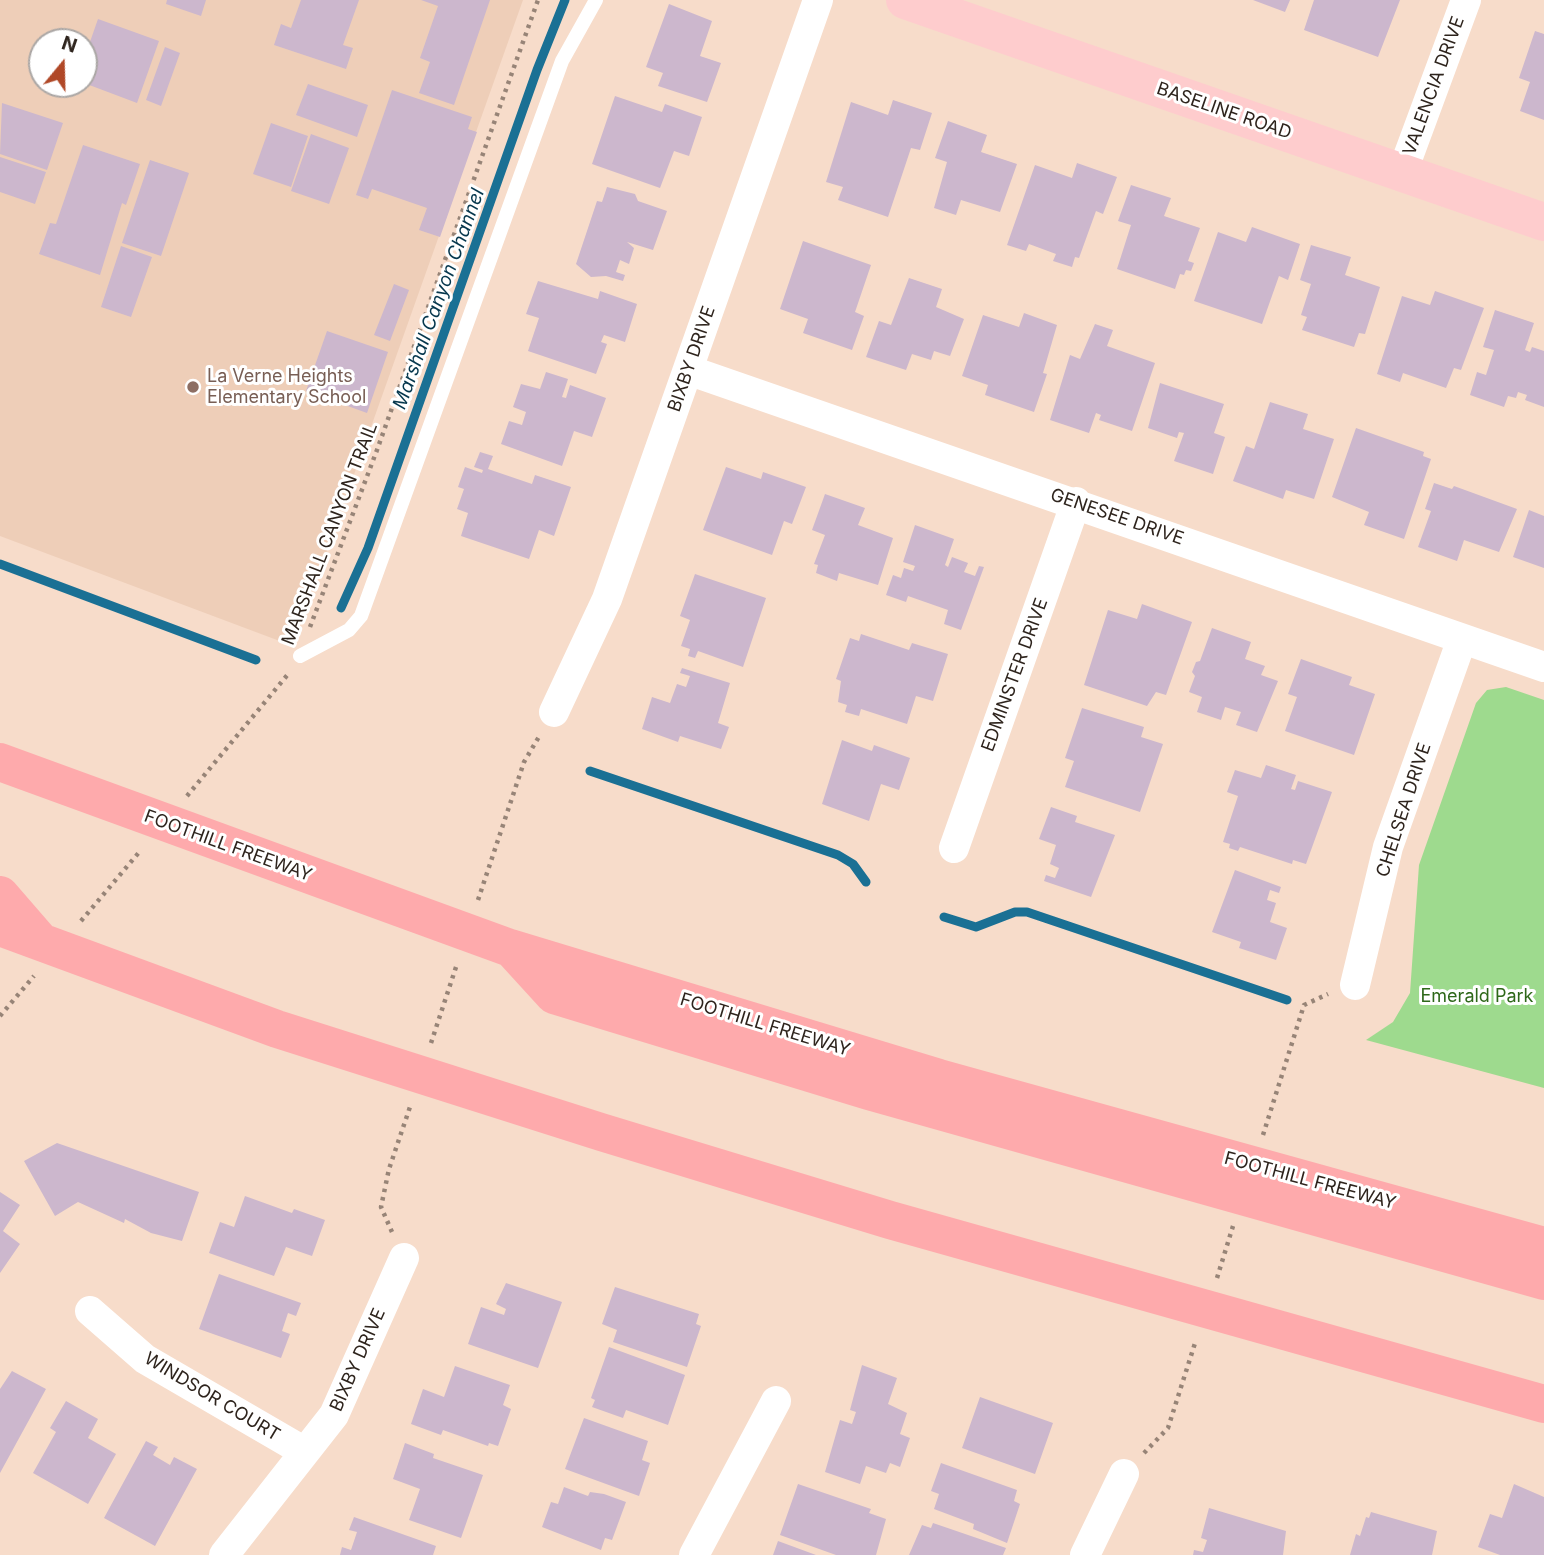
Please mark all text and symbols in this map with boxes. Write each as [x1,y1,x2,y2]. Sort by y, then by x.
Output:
street label: VALENCIA DRIVE [1399,14,1469,158]
north arrow [28,28,98,98]
text: N [59,31,80,58]
street label: BASELINE ROAD [1154,78,1294,144]
water label: Marshall Canyon Channel [388,186,490,412]
street label: BIXBY DRIVE [664,303,720,415]
place label: La Verne Heights Elementary School [207,366,366,408]
marker: La Verne Heights Elementary School [185,379,201,395]
street label: MARSHALL CANYON TRAIL [278,420,382,648]
street label: GENESEE DRIVE [1048,484,1186,550]
street label: EDMINSTER DRIVE [977,595,1053,755]
street label: CHELSEA DRIVE [1372,740,1436,880]
street label: FOOTHILL FREEWAY [141,806,315,886]
park label: Emerald Park [1421,986,1533,1008]
street label: FOOTHILL FREEWAY [677,989,853,1061]
street label: FOOTHILL FREEWAY [1222,1148,1398,1214]
street label: BIXBY DRIVE [326,1305,390,1415]
street label: WINDSOR COURT [140,1348,284,1446]

